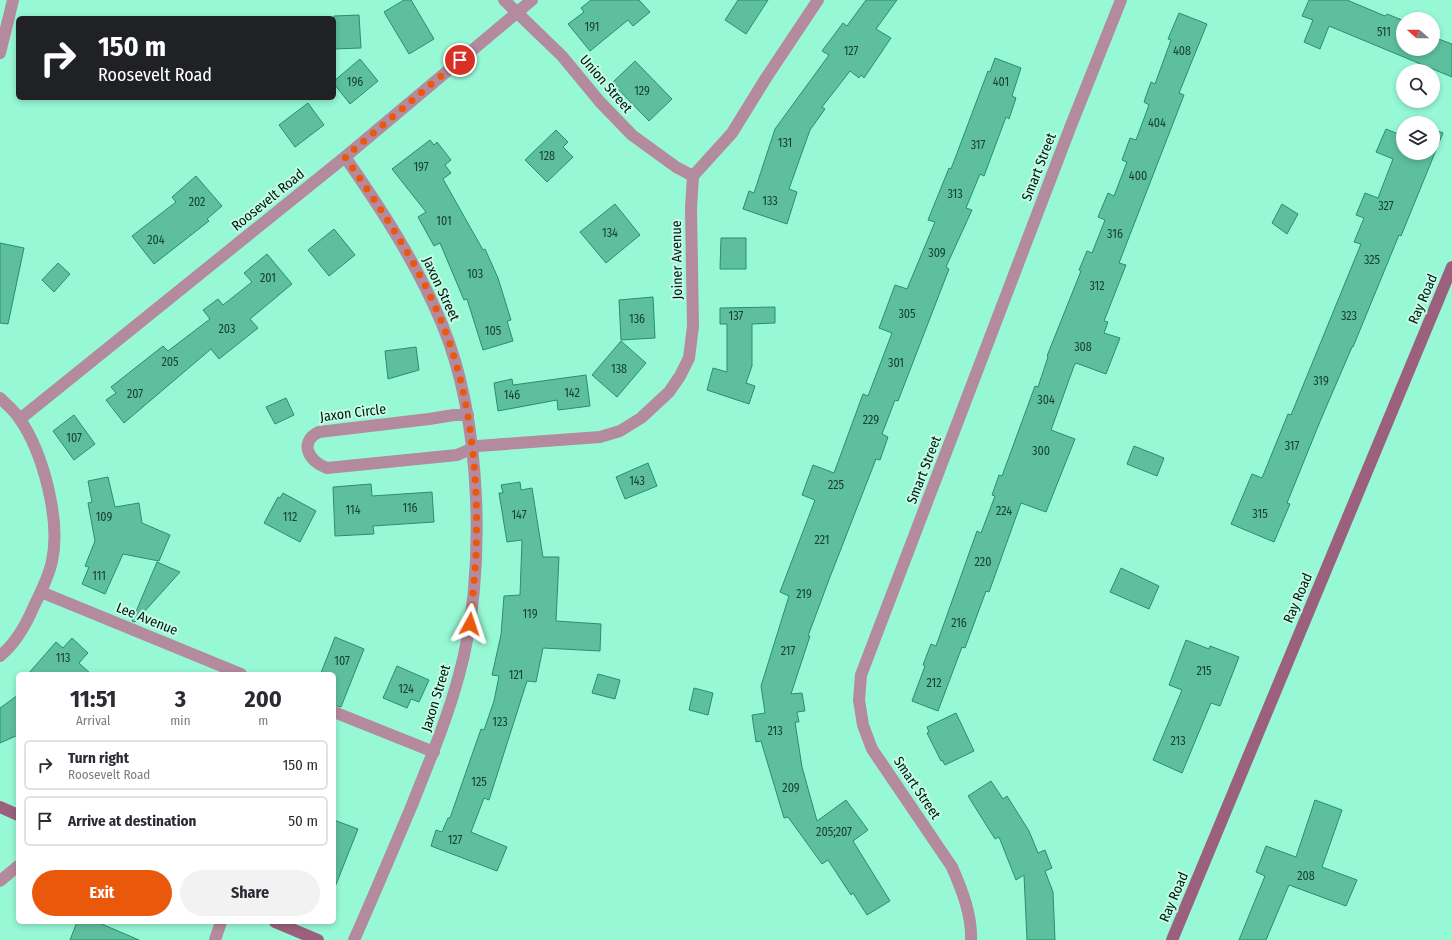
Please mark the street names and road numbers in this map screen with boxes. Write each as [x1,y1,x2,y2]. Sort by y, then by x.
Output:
street label: Union Street [576,51,636,117]
street label: Smart Street [1018,130,1060,204]
street label: Roosevelt Road [228,165,308,235]
street label: Joiner Avenue [668,220,686,300]
street label: Jaxon Street [419,254,463,324]
street label: Ray Road [1405,271,1441,327]
street label: Jaxon Circle [319,401,387,425]
street label: Smart Street [903,433,945,507]
street label: Ray Road [1280,570,1316,626]
street label: Lee Avenue [114,599,180,639]
street label: Jaxon Street [418,662,454,734]
street label: Smart Street [890,754,944,823]
street label: Ray Road [1156,869,1192,925]

